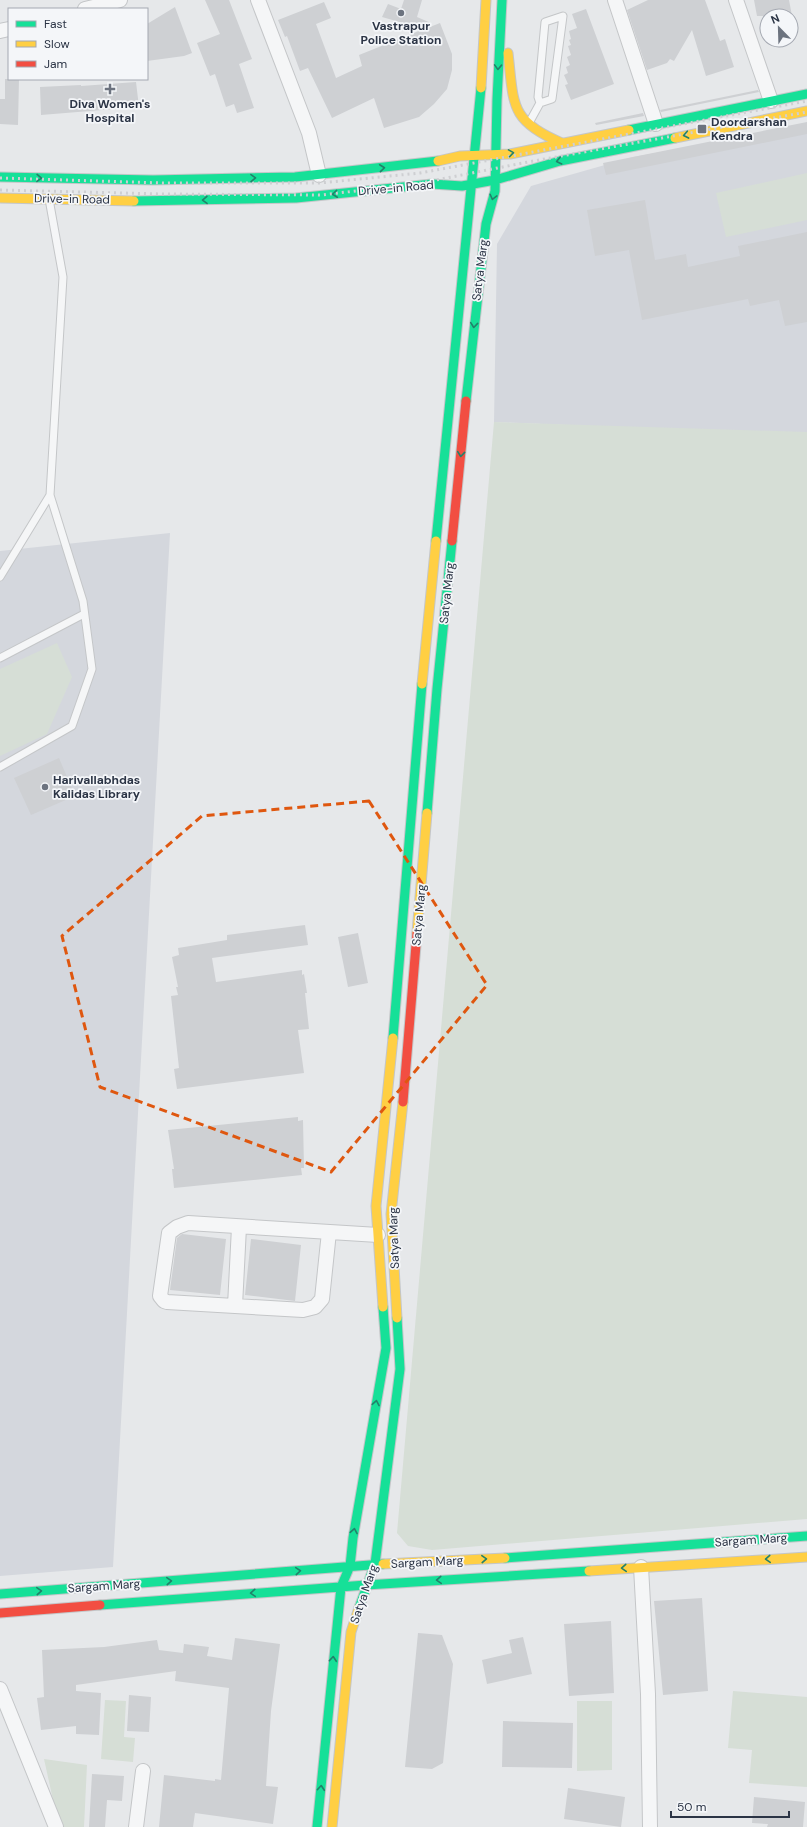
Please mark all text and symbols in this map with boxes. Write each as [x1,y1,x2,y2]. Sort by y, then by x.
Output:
legend [8,8,148,80]
marker: Vastrapur Police Station [396,8,406,18]
north arrow [759,8,799,48]
text: N [769,11,782,27]
text: Fast [44,16,67,32]
place label: Vastrapur Police Station [361,18,441,48]
text: Slow [44,36,70,52]
text: Jam [44,56,67,72]
one-way arrow [494,64,503,70]
marker: Diva Women's Hospital [104,83,116,95]
place label: Diva Women's Hospital [70,96,151,126]
place label: Doordarshan Kendra [711,114,787,144]
marker: Doordarshan Kendra [696,123,708,135]
one-way arrow [683,131,690,139]
one-way arrow [508,149,514,158]
one-way arrow [556,157,562,165]
one-way arrow [379,164,385,173]
one-way arrow [36,174,42,182]
one-way arrow [250,174,256,182]
street label: Drive-in Road [358,177,434,199]
one-way arrow [332,189,338,198]
street label: Drive-in Road [34,190,110,208]
one-way arrow [489,193,498,200]
one-way arrow [202,196,208,204]
street label: Satya Marg [468,238,492,302]
one-way arrow [470,322,479,328]
one-way arrow [457,451,466,457]
street label: Satya Marg [436,561,458,625]
place label: Harivallabhdas Kalidas Library [53,772,141,802]
marker: Harivallabhdas Kalidas Library [40,782,50,792]
street label: Satya Marg [408,883,430,946]
street label: Satya Marg [385,1207,403,1269]
one-way arrow [372,1400,380,1406]
one-way arrow [349,1528,358,1534]
street label: Sargam Marg [714,1529,788,1551]
street label: Sargam Marg [390,1552,464,1572]
one-way arrow [481,1555,487,1563]
one-way arrow [765,1555,771,1564]
street label: Satya Marg [346,1562,382,1626]
one-way arrow [621,1564,627,1573]
one-way arrow [295,1566,301,1575]
street label: Sargam Marg [67,1575,141,1597]
one-way arrow [165,1576,172,1585]
one-way arrow [436,1576,442,1585]
one-way arrow [36,1586,42,1595]
one-way arrow [250,1589,256,1598]
one-way arrow [328,1656,337,1662]
one-way arrow [316,1785,325,1791]
scale bar [671,1793,789,1819]
text: 50 m [677,1799,706,1815]

